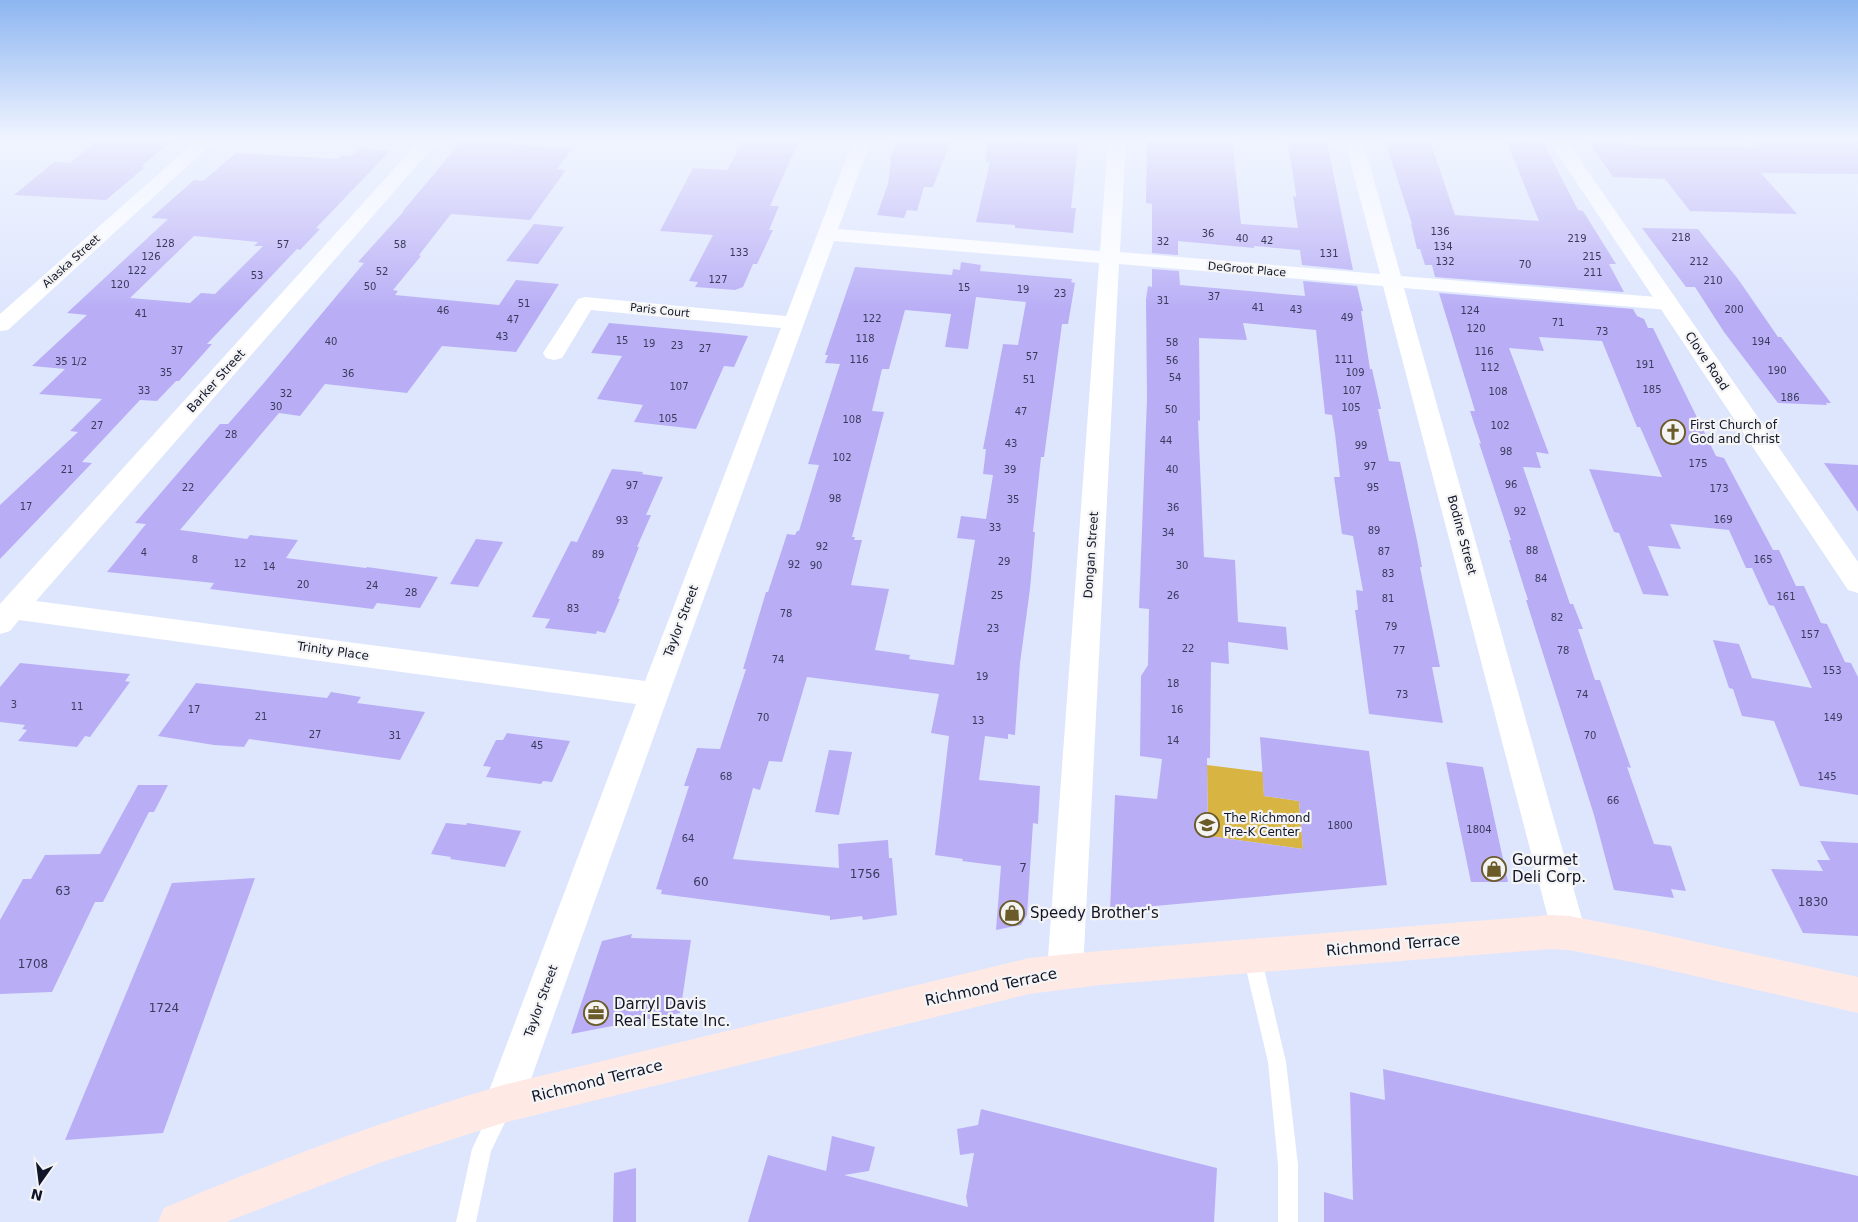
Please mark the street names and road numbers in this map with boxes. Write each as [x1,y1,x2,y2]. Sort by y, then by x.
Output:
street label: Alaska Street [40,232,103,291]
street label: DeGroot Place [1207,260,1287,279]
street label: Paris Court [629,301,691,320]
street label: Clove Road [1682,329,1732,393]
street label: Barker Street [184,347,248,415]
street label: Bodine Street [1445,494,1479,577]
street label: Dongan Street [1081,511,1101,599]
street label: Taylor Street [661,583,701,660]
street label: Trinity Place [295,639,370,663]
street label: Richmond Terrace [1325,930,1461,960]
street label: Taylor Street [521,963,561,1040]
street label: Richmond Terrace [923,964,1059,1010]
street label: Richmond Terrace [530,1056,664,1106]

